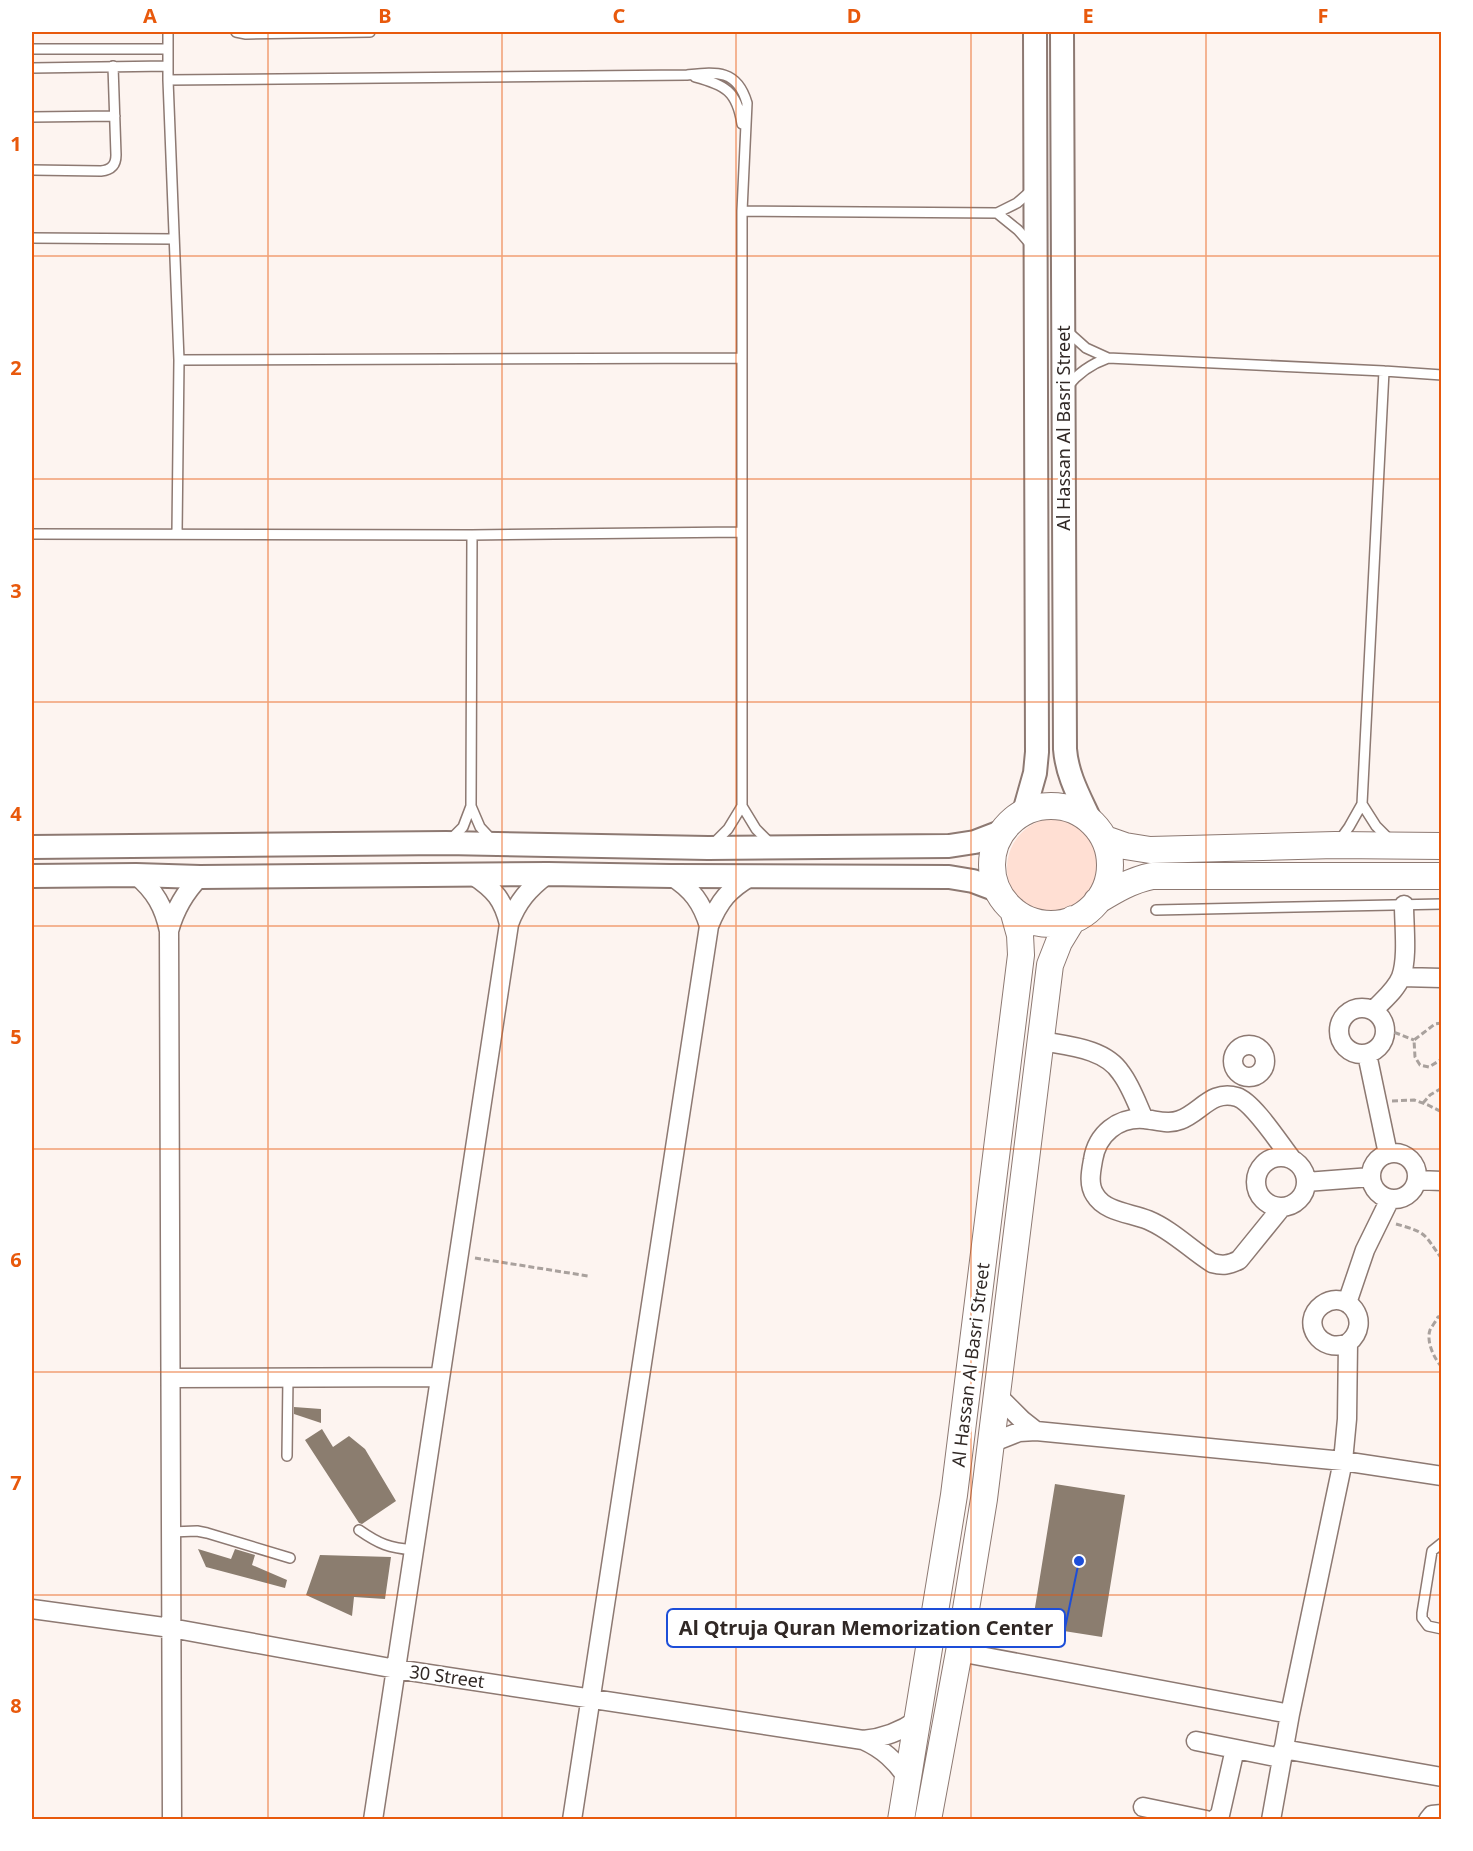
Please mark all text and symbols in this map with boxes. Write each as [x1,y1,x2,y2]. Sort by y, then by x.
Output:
text: A [143,2,157,29]
text: B [378,2,392,29]
text: C [613,2,626,29]
text: D [847,2,861,29]
text: E [1082,2,1094,29]
text: F [1318,2,1328,29]
text: 1 [10,130,22,157]
street label: Al Hassan Al Basri Street [1051,325,1075,531]
text: 2 [10,354,22,381]
text: 3 [10,577,22,604]
text: 4 [10,800,22,827]
text: 5 [10,1023,22,1050]
text: 6 [10,1246,22,1273]
street label: Al Hassan Al Basri Street [946,1261,995,1468]
text: 7 [10,1469,22,1496]
callout: Al Qtruja Quran Memorization Center [667,1609,1065,1647]
text: Al Qtruja Quran Memorization Center [679,1614,1053,1641]
street label: 30 Street [408,1659,487,1693]
text: 8 [10,1692,22,1719]

